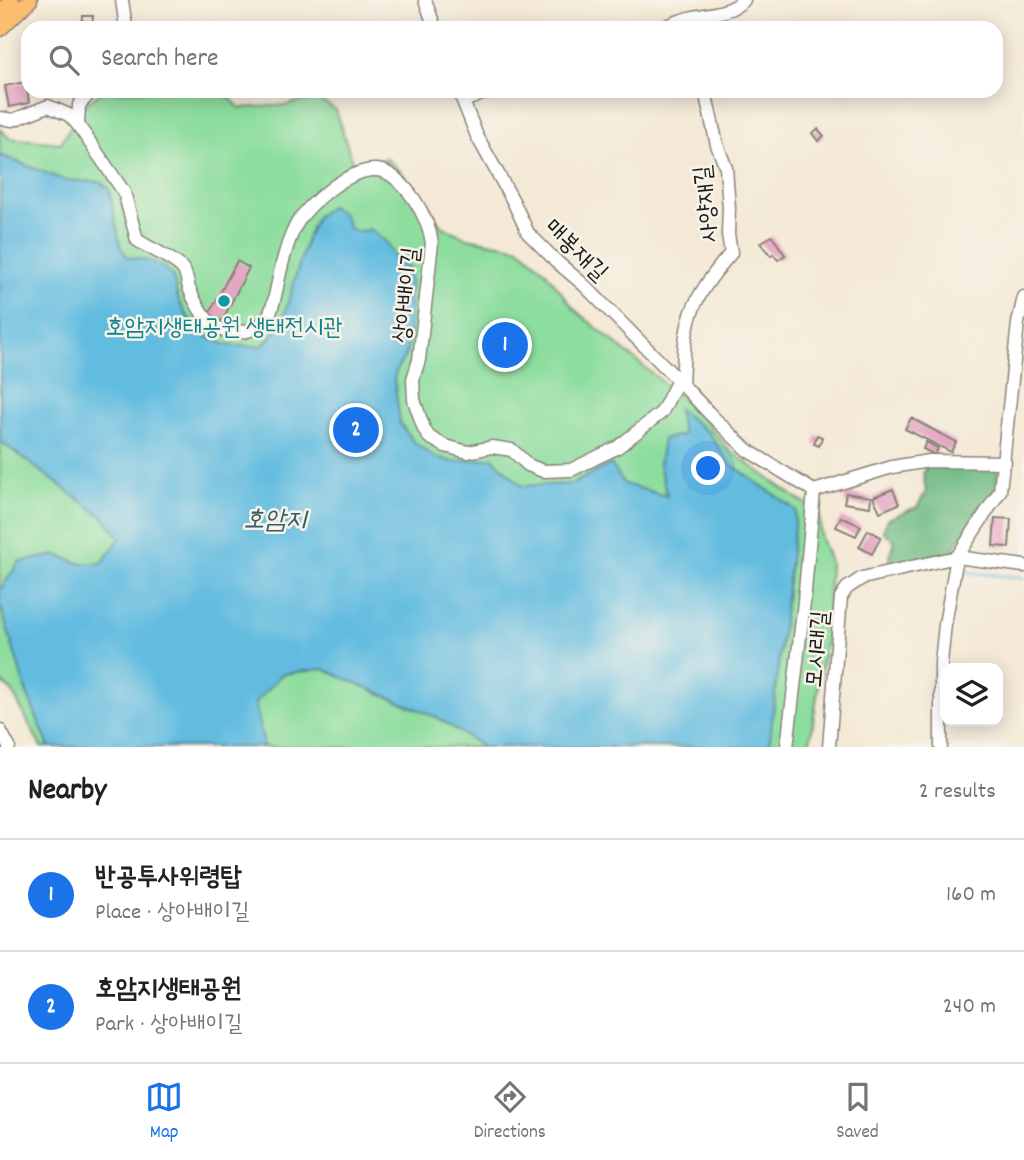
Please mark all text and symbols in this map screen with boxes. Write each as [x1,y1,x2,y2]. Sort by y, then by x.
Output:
search box [21,21,1003,98]
icon: search [45,41,83,79]
text: Search here [101,41,219,78]
street label: 사양재길 [687,163,729,244]
street label: 매봉재길 [535,212,615,290]
street label: 상아배이길 [386,246,430,345]
marker: 호암지생태공원 생태전시관 [216,293,232,309]
place label: 호암지생태공원 생태전시관 [105,312,343,346]
pin: 1 [482,319,528,371]
pin: 2 [333,404,379,456]
your location [691,451,725,485]
water label: 호암지 [244,503,309,540]
street label: 모시래길 [799,609,839,689]
map controls [940,663,1003,726]
button: layers [940,663,1003,726]
text: Nearby [28,771,106,814]
text: 2 results [919,776,996,809]
text: 반공투사위령탑 [95,860,241,897]
text: 1 [48,879,54,912]
text: 160 m [946,879,996,912]
text: Place · 상아배이길 [95,897,249,930]
text: 호암지생태공원 [95,972,241,1009]
text: 2 [46,991,56,1024]
text: 240 m [943,991,996,1024]
text: Park · 상아배이길 [95,1009,243,1042]
tab: Map [145,1078,183,1147]
tab: Directions [474,1078,546,1147]
tab: Saved [836,1078,879,1147]

